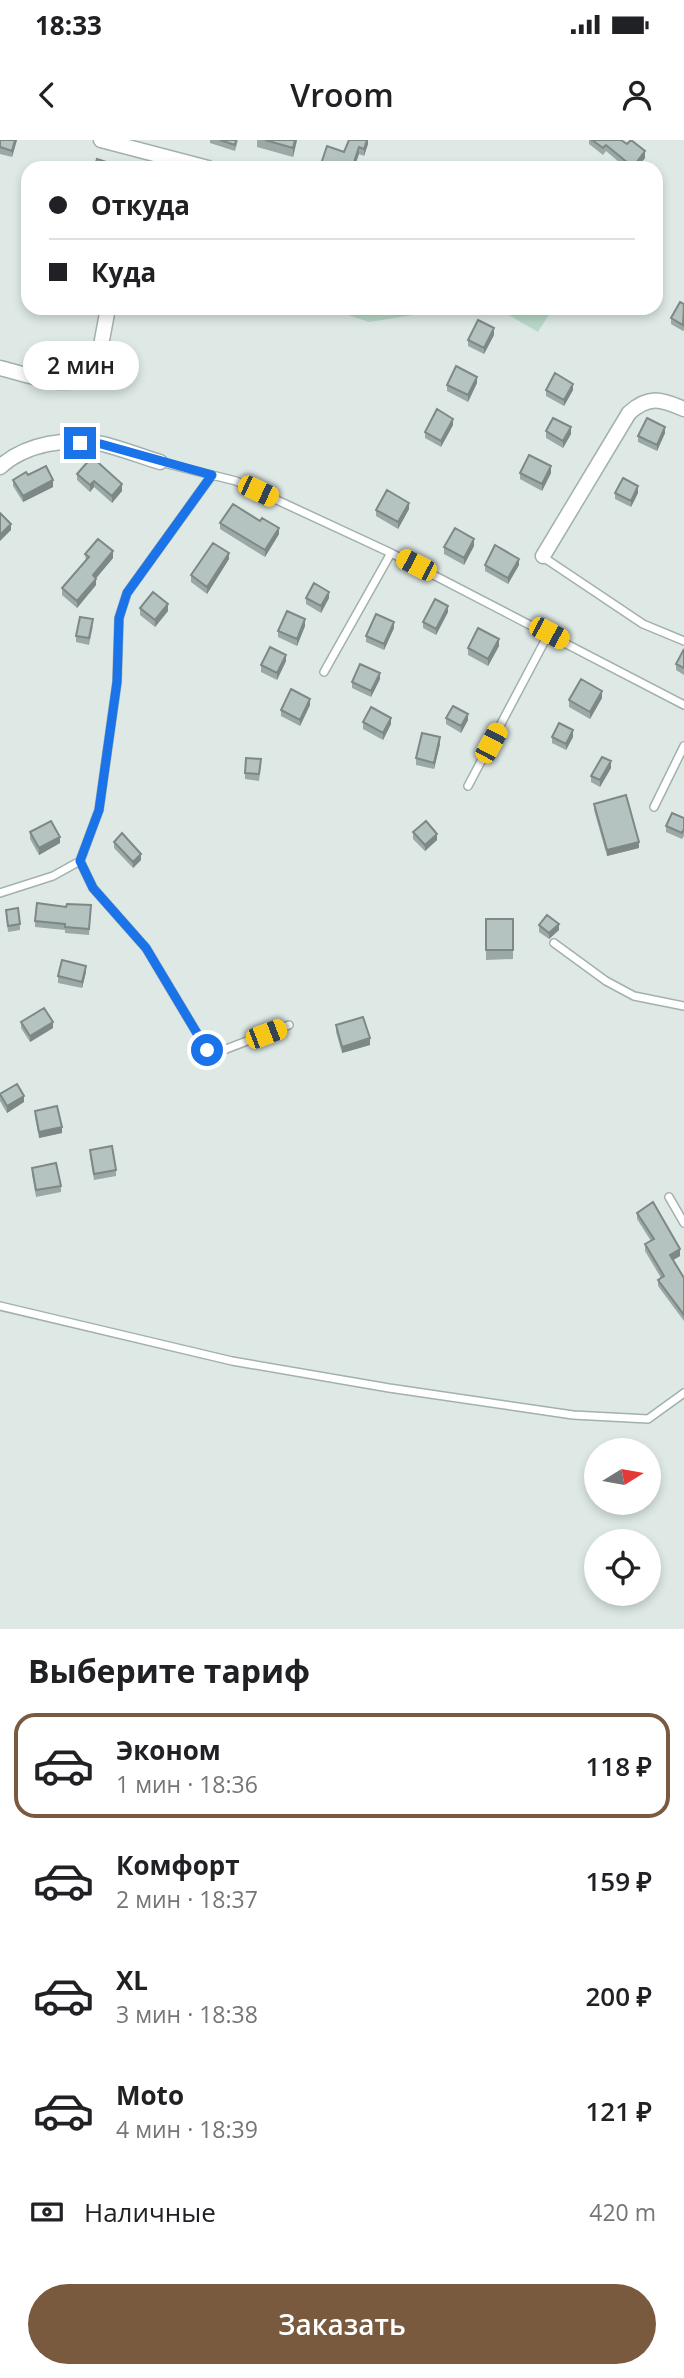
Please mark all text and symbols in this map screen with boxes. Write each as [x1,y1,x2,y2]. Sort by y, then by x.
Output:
text: 18:33 [35,7,102,43]
text: Vroom [290,73,394,116]
icon: back [28,76,66,114]
icon: person [618,76,656,114]
text: Откуда [91,187,190,223]
text: Куда [91,254,156,290]
callout: 2 мин [22,342,138,390]
text: 2 мин [47,349,115,381]
route end [64,427,96,459]
car [235,473,282,509]
car [393,546,440,584]
car [526,614,573,652]
car [472,720,511,766]
car [243,1017,290,1051]
route start [191,1034,223,1066]
north arrow [584,1438,662,1516]
map controls [584,1438,661,1606]
button: locate [584,1529,661,1606]
text: Выберите тариф [28,1649,310,1692]
text: Эконом [116,1732,221,1768]
icon: car [32,1734,95,1797]
text: 118 ₽ [586,1748,652,1784]
text: 1 мин · 18:36 [116,1768,258,1800]
text: Комфорт [116,1847,240,1883]
icon: car [32,1849,95,1912]
text: 159 ₽ [586,1863,652,1899]
text: 2 мин · 18:37 [116,1883,258,1915]
text: XL [116,1962,148,1998]
icon: car [32,1964,95,2027]
text: 200 ₽ [586,1978,652,2014]
text: 3 мин · 18:38 [116,1998,258,2030]
text: Moto [116,2077,184,2113]
icon: car [32,2079,95,2142]
text: 121 ₽ [586,2093,652,2129]
text: 4 мин · 18:39 [116,2113,258,2145]
icon: cash [28,2193,66,2231]
text: Наличные [84,2194,216,2230]
text: 420 m [589,2196,656,2228]
button: Заказать [28,2284,656,2364]

